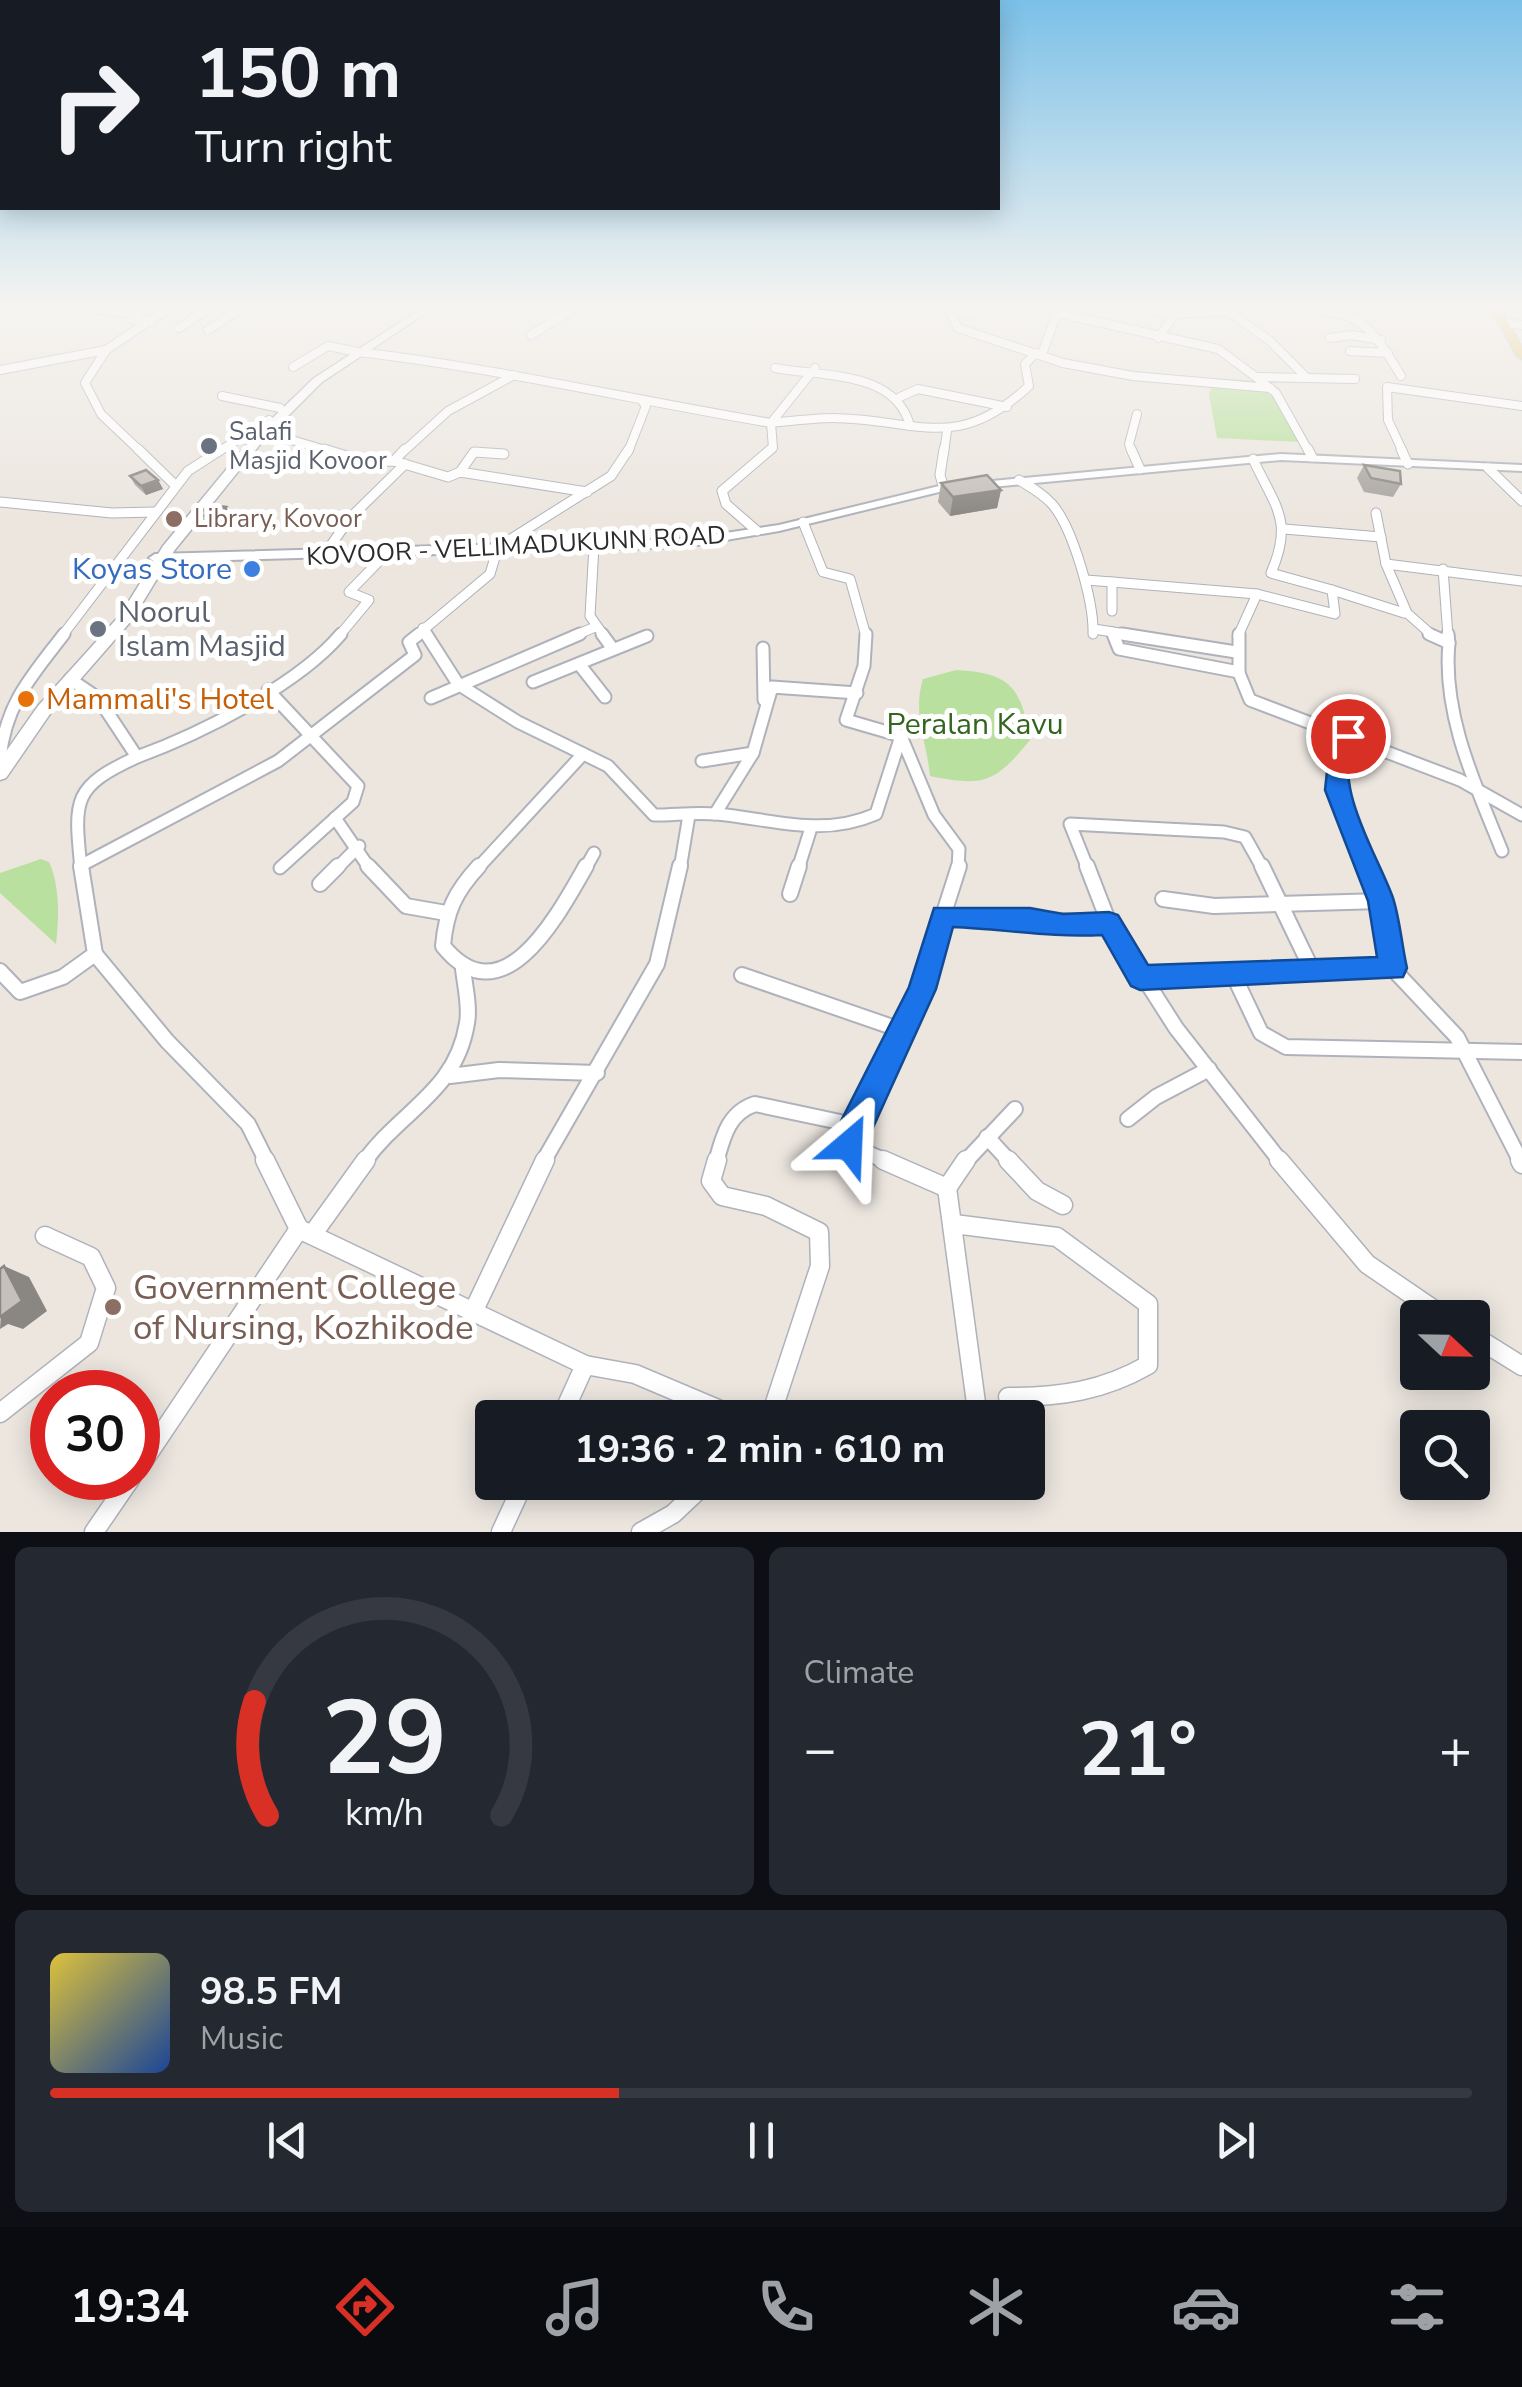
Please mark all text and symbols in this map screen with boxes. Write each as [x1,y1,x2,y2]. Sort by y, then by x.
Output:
text: 150 m [195,26,401,122]
icon: right [30,40,160,170]
text: Turn right [195,117,392,178]
place label: Salafi Masjid Kovoor [229,415,387,478]
marker: Salafi Masjid Kovoor [198,435,220,457]
place label: Library, Kovoor [194,502,362,536]
marker: Library, Kovoor [163,508,185,530]
street label: KOVOOR - VELLIMADUKUNN ROAD [305,518,727,574]
place label: Koyas Store [72,549,232,590]
marker: Koyas Store [241,558,263,580]
place label: Noorul Islam Masjid [118,592,286,667]
marker: Noorul Islam Masjid [87,618,109,640]
place label: Mammali's Hotel [46,679,274,720]
marker: Mammali's Hotel [15,688,37,710]
pin [1306,694,1391,779]
park label: Peralan Kavu [886,704,1064,745]
icon: arrive [1321,709,1376,764]
position arrow [797,1093,901,1197]
place label: Government College of Nursing, Kozhikode [133,1264,474,1351]
marker: Government College of Nursing, Kozhikode [102,1296,124,1318]
north arrow [1400,1300,1490,1390]
map controls [1400,1300,1490,1500]
speed limit sign: 30 [30,1370,160,1500]
button: search [1400,1410,1490,1500]
text: 19:36 · 2 min · 610 m [575,1424,945,1475]
text: Climate [804,1651,914,1694]
text: 29 [322,1668,447,1810]
text: 21° [1079,1699,1197,1801]
text: − [804,1712,837,1787]
text: + [1439,1712,1472,1787]
text: km/h [345,1789,424,1838]
text: 98.5 FM [200,1966,342,2017]
text: Music [200,2017,283,2060]
icon: previous [260,2113,315,2168]
icon: pause [734,2113,789,2168]
icon: next [1208,2113,1263,2168]
icon: directions [330,2272,400,2342]
icon: music [540,2272,610,2342]
icon: phone [751,2272,821,2342]
icon: climate [961,2272,1031,2342]
icon: car [1171,2272,1241,2342]
icon: filters [1382,2272,1452,2342]
text: 19:34 [70,2277,189,2338]

